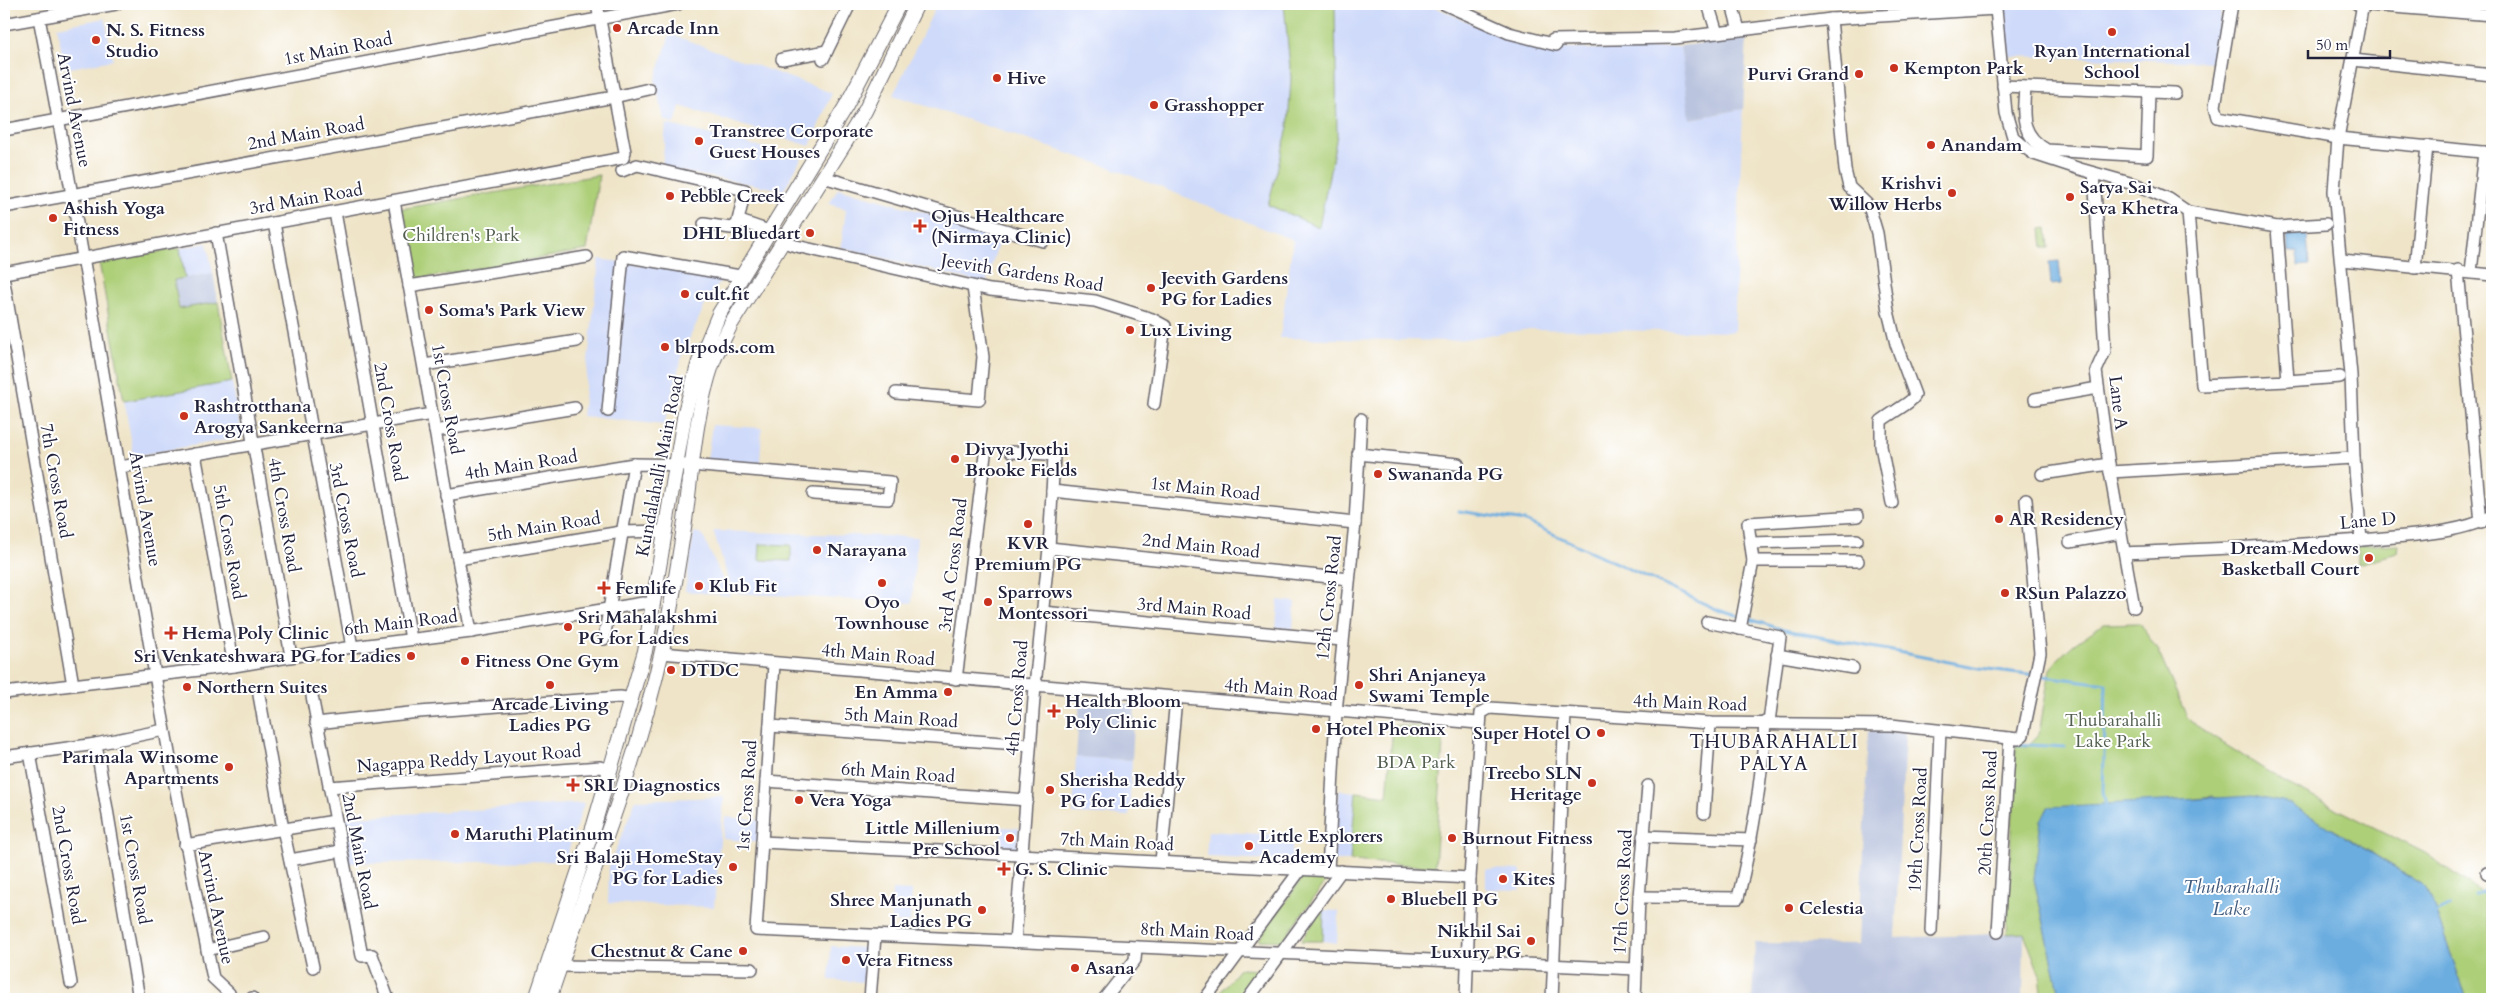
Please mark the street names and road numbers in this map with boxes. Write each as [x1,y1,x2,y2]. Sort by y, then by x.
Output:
street label: 1st Main Road [282,26,395,72]
street label: Arvind Avenue [51,50,97,170]
street label: 2nd Main Road [246,111,367,157]
street label: 3rd Main Road [247,177,365,221]
street label: Jeevith Gardens Road [936,247,1105,298]
street label: 1st Cross Road [425,342,469,457]
street label: 2nd Cross Road [367,361,413,484]
street label: Kundalahalli Main Road [630,373,690,559]
street label: Lane A [2102,374,2134,432]
street label: 7th Cross Road [34,422,78,541]
street label: 4th Main Road [463,444,580,486]
street label: Arvind Avenue [123,449,167,569]
street label: 4th Cross Road [262,456,306,575]
street label: 3rd Cross Road [323,460,369,580]
street label: 1st Main Road [1149,471,1262,507]
street label: 5th Cross Road [207,483,251,602]
street label: 3rd A Cross Road [932,496,974,633]
street label: 5th Main Road [486,506,603,548]
street label: Lane D [2339,506,2397,536]
street label: 2nd Main Road [1141,527,1262,565]
street label: 12th Cross Road [1310,534,1348,662]
street label: 3rd Main Road [1136,592,1253,626]
street label: 6th Main Road [343,604,460,642]
street label: 4th Main Road [820,638,936,672]
street label: 4th Cross Road [999,639,1035,757]
street label: 4th Main Road [1223,673,1339,707]
street label: 4th Main Road [1633,689,1748,717]
street label: 5th Main Road [843,702,959,734]
street label: Nagappa Reddy Layout Road [356,739,582,779]
street label: 1st Cross Road [731,739,763,853]
street label: 20th Cross Road [1972,749,2004,876]
street label: 6th Main Road [840,757,956,789]
street label: 19th Cross Road [1902,766,1934,893]
street label: 2nd Main Road [335,791,383,912]
street label: 2nd Cross Road [45,804,91,927]
street label: 1st Cross Road [113,812,157,927]
street label: 7th Main Road [1059,827,1175,857]
street label: 17th Cross Road [1607,828,1639,955]
street label: Arvind Avenue [192,847,240,967]
street label: 8th Main Road [1139,917,1255,947]

